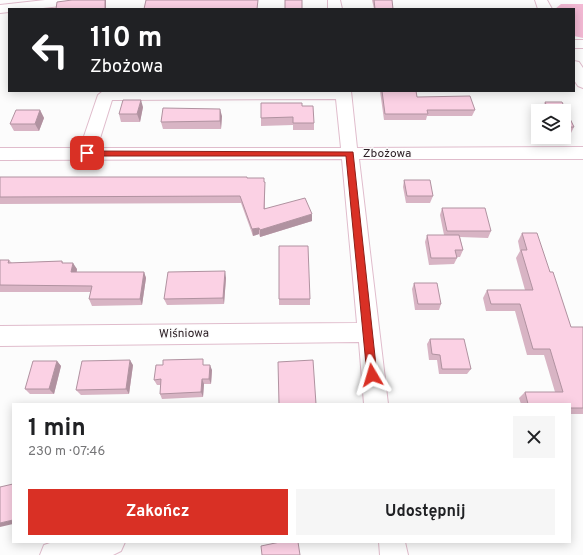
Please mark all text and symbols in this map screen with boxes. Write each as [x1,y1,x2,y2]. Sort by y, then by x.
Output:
text: 110 m [90,21,162,57]
icon: left [24,24,76,76]
text: Zbożowa [90,56,163,79]
map controls [531,104,571,144]
button: layers [531,104,571,144]
pin [70,136,104,170]
icon: arrive [76,142,98,164]
street label: Zbożowa [363,146,411,162]
street label: Wiśniowa [159,326,209,342]
position arrow [351,354,393,396]
text: 1 min [28,414,86,444]
button: close [513,416,555,458]
text: 230 m · 07:46 [28,444,105,460]
button: Zakończ [28,489,288,535]
button: Udostępnij [296,489,555,535]

